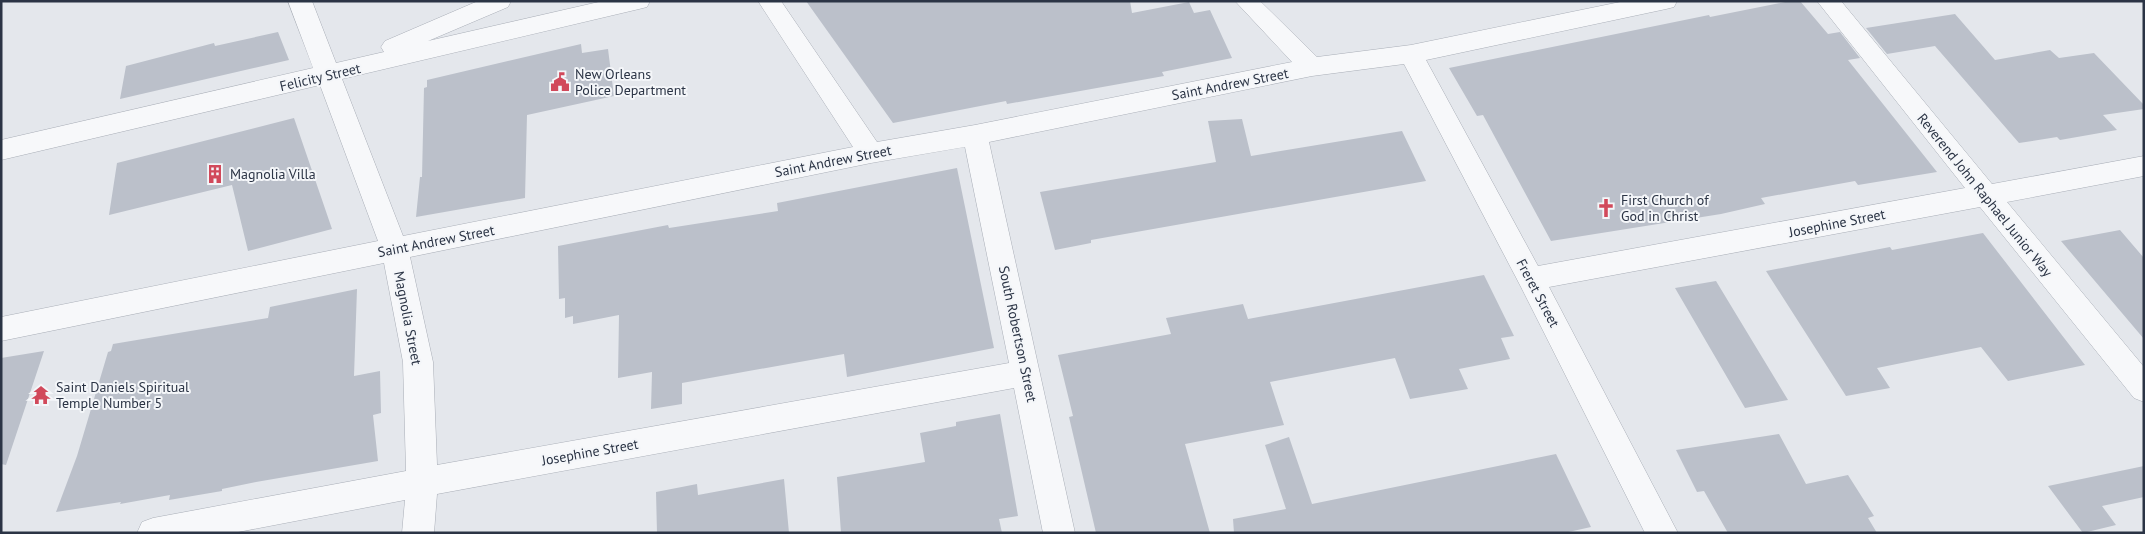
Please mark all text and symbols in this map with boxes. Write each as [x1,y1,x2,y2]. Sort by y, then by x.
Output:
street label: Felicity Street [278,59,362,95]
street label: Saint Andrew Street [1170,64,1290,104]
place label: New Orleans Police Department [575,65,686,99]
public building icon: New Orleans Police Department [549,71,571,93]
street label: Reverend John Raphael Junior Way [1913,110,2057,281]
street label: Saint Andrew Street [773,141,893,181]
building icon: Magnolia Villa [204,163,226,185]
place label: Magnolia Villa [230,165,316,183]
place label: First Church of God in Christ [1621,191,1709,225]
church icon: First Church of God in Christ [1595,197,1617,219]
street label: Josephine Street [1786,205,1887,241]
street label: Saint Andrew Street [376,221,496,261]
street label: Freret Street [1512,256,1564,331]
street label: South Robertson Street [995,264,1041,404]
street label: Magnolia Street [390,270,426,367]
place label: Saint Daniels Spiritual Temple Number 5 [56,378,189,412]
temple icon: Saint Daniels Spiritual Temple Number 5 [30,384,52,406]
street label: Josephine Street [539,435,640,470]

